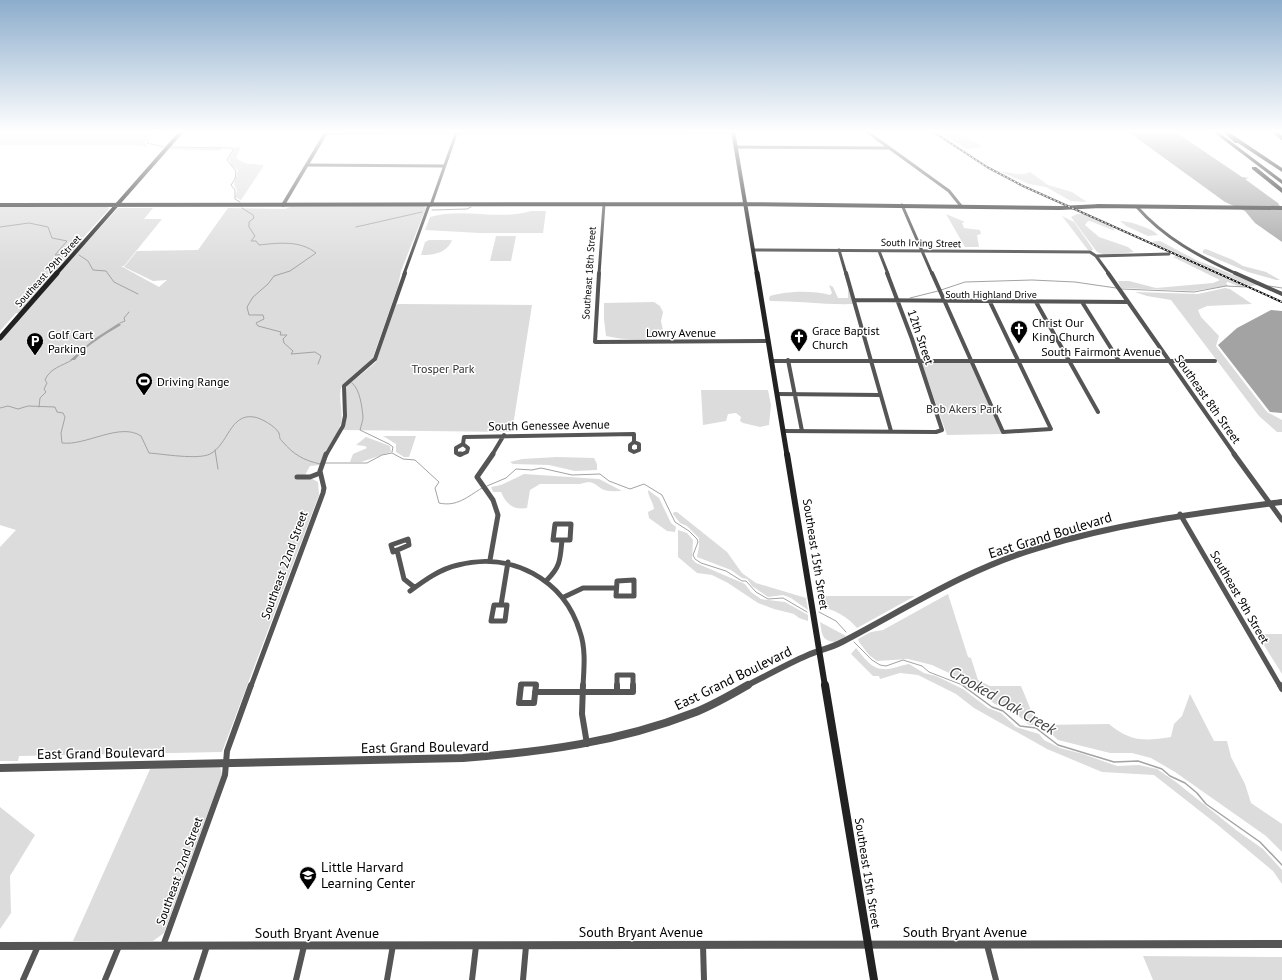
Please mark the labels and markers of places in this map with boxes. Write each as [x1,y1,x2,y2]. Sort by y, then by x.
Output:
place label: Christ Our King Church [1032,315,1095,344]
church icon: Christ Our King Church [1009,319,1029,344]
place label: Grace Baptist Church [812,323,880,352]
place label: Golf Cart Parking [48,327,93,356]
church icon: Grace Baptist Church [789,327,809,352]
parking icon: Golf Cart Parking [25,331,45,356]
sports icon: Driving Range [134,371,154,396]
place label: Driving Range [157,374,229,389]
place label: Little Harvard Learning Center [321,858,416,892]
school or university icon: Little Harvard Learning Center [298,865,318,890]

